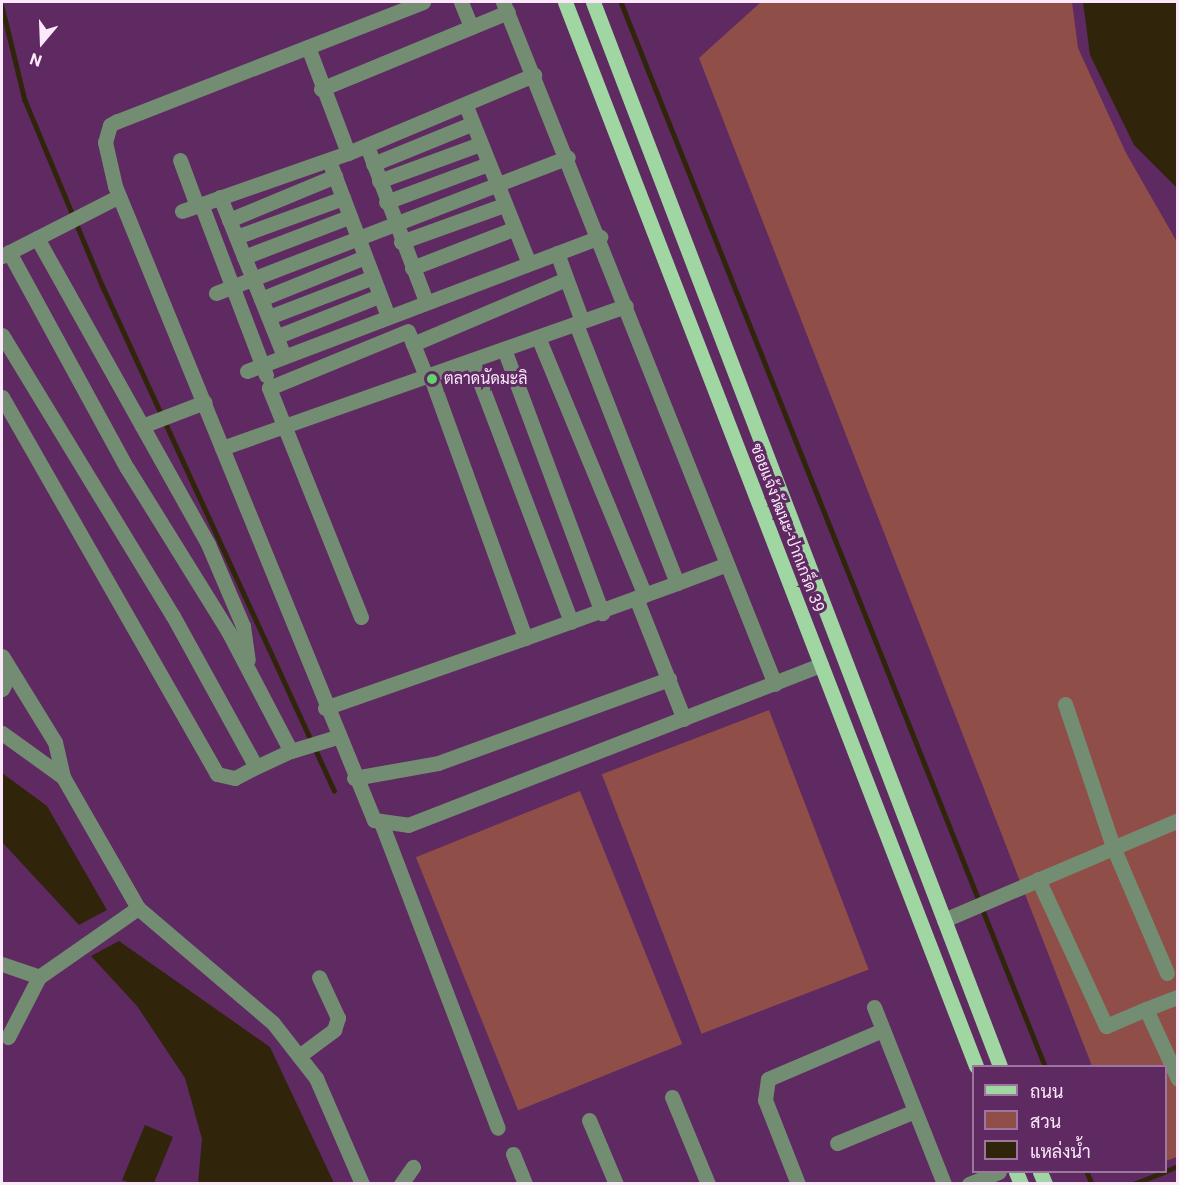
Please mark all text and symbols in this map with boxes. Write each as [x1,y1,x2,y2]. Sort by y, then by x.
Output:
north arrow [12,12,72,72]
text: N [28,49,44,70]
place label: ตลาดนัดมะลิ [444,369,528,389]
marker: ตลาดนัดมะลิ [425,372,439,386]
street label: ซอยแจ้งวัฒนะ-ปากเกร็ด 39 [746,441,828,615]
legend [972,1065,1167,1173]
text: ถนน [1030,1081,1063,1102]
text: สวน [1030,1111,1061,1132]
text: แหล่งน้ำ [1030,1141,1091,1162]

